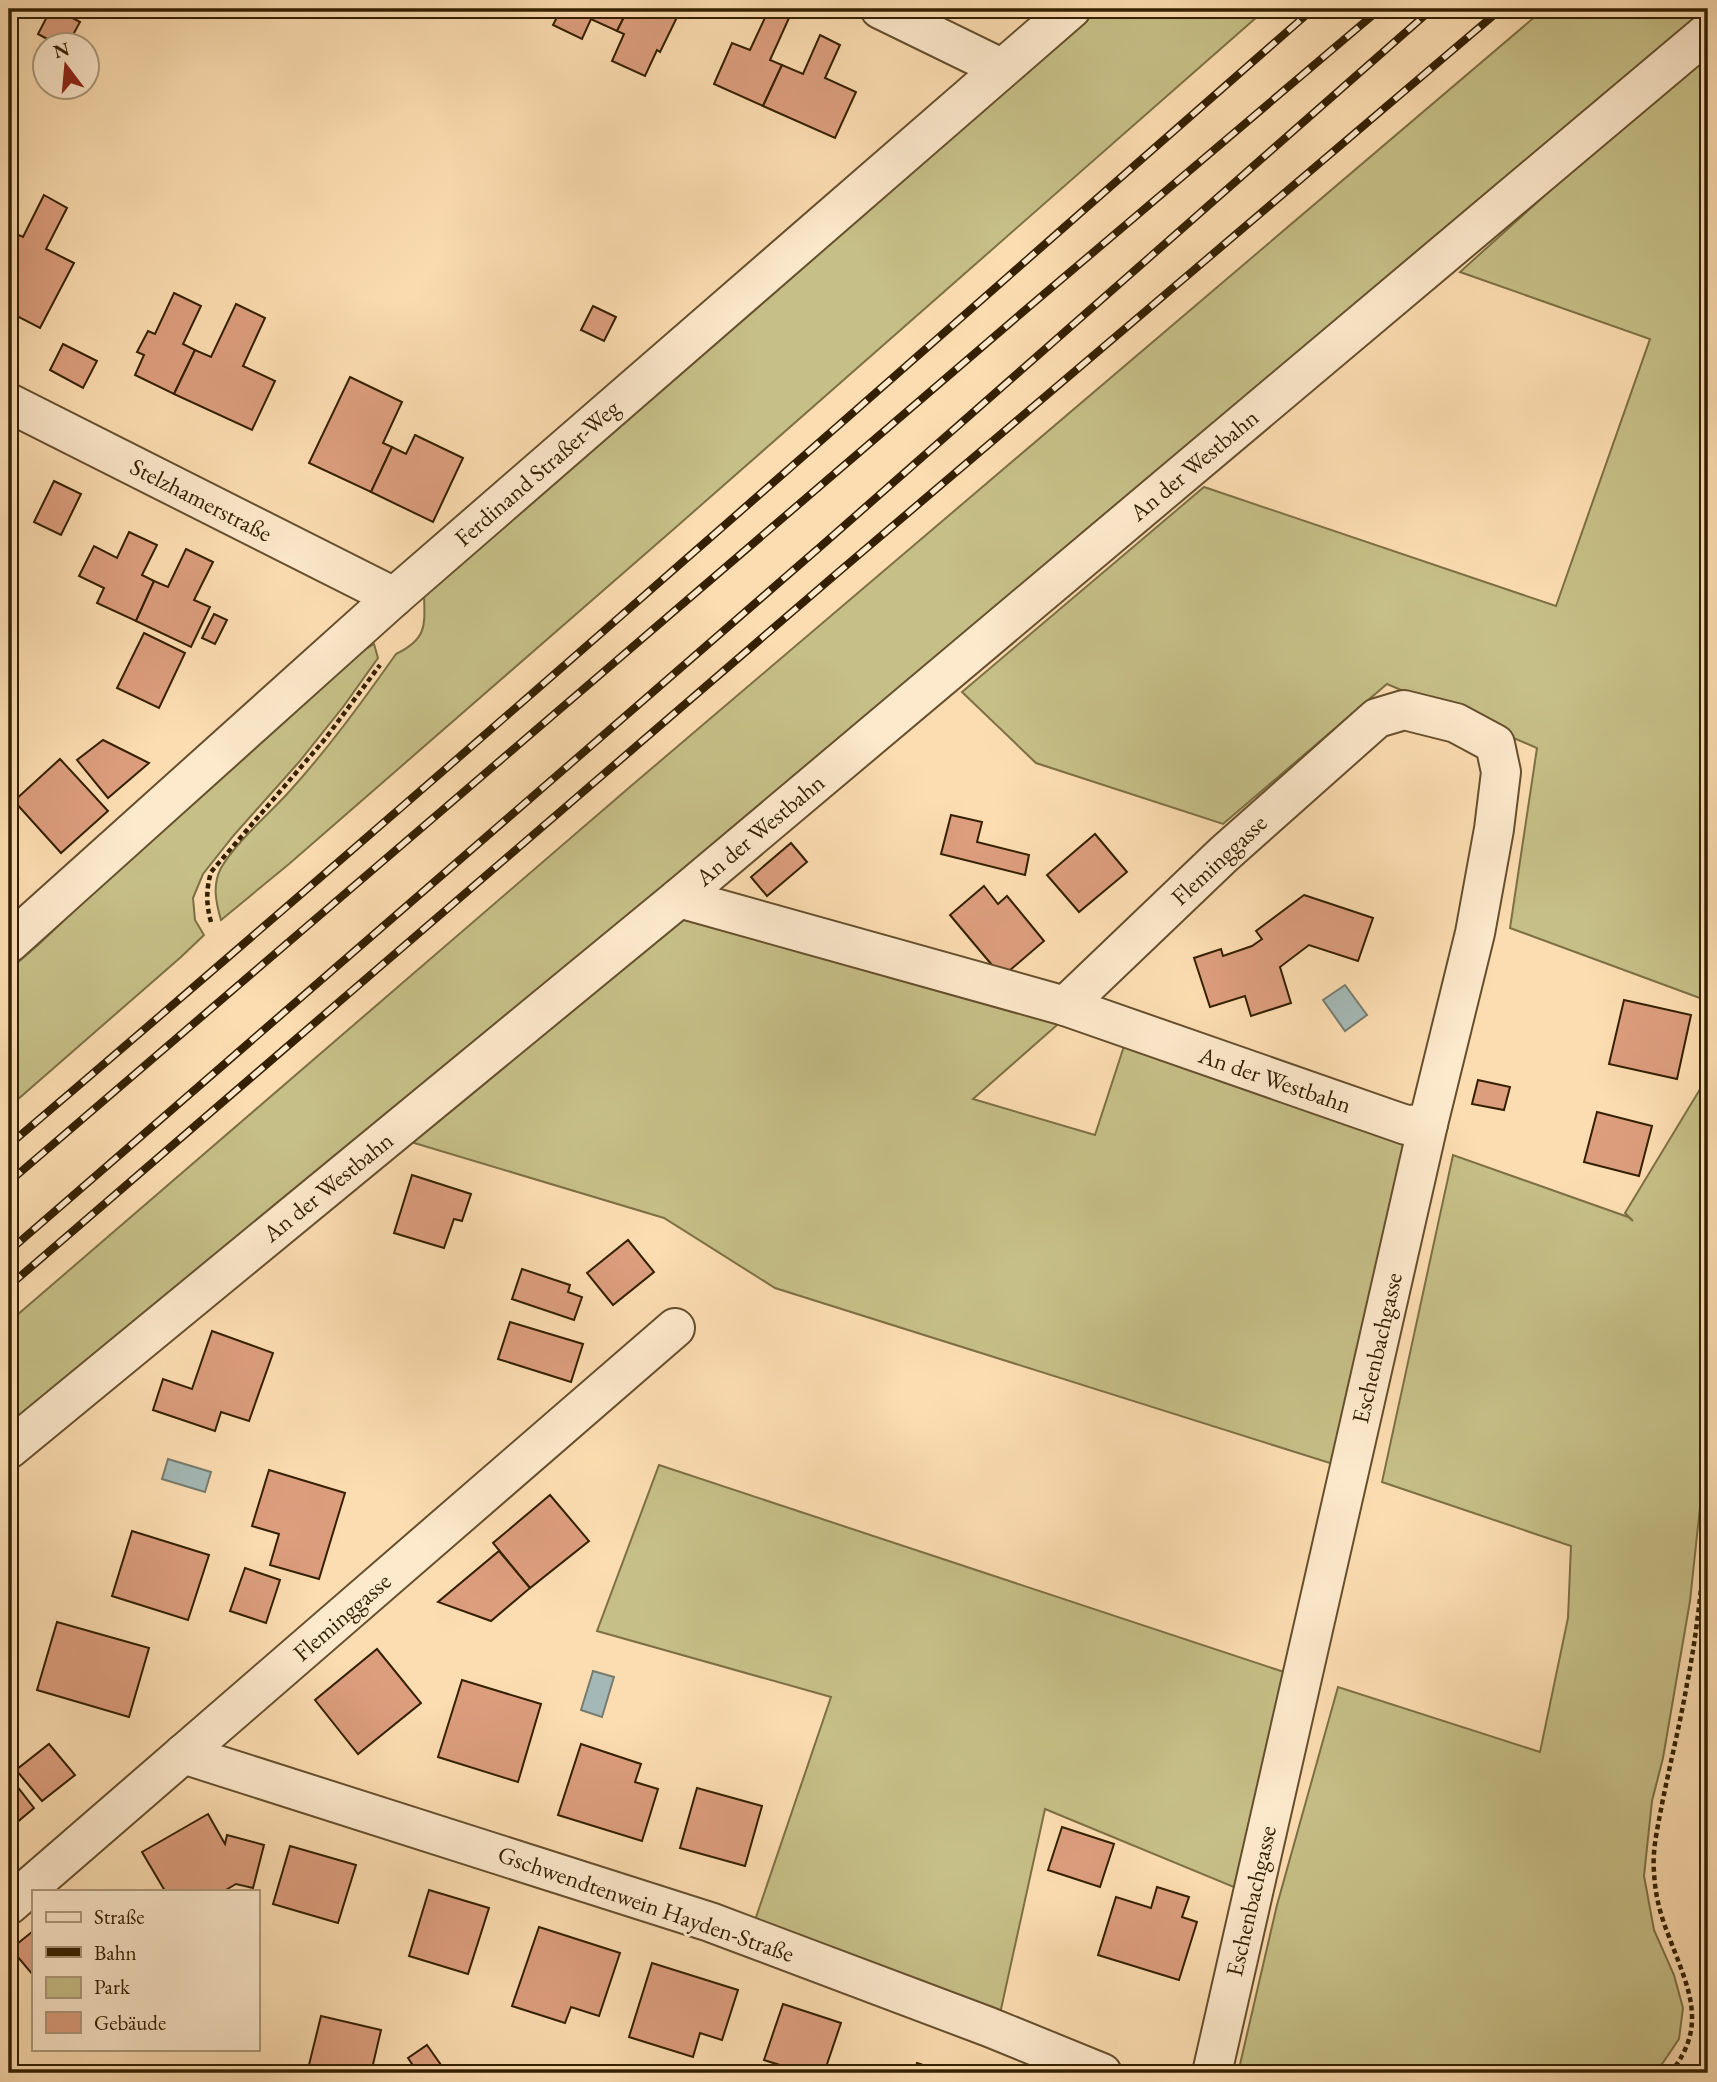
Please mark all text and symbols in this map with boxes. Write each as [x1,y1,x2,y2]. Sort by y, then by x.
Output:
north arrow [32,32,102,102]
text: N [51,36,73,64]
street label: Ferdinand Straßer-Weg [448,392,626,553]
street label: An der Westbahn [1122,401,1265,528]
street label: Stelzhamerstraße [125,451,277,549]
street label: An der Westbahn [688,766,831,893]
street label: Fleminggasse [1164,807,1273,912]
street label: An der Westbahn [1194,1039,1356,1120]
street label: An der Westbahn [255,1124,400,1249]
street label: Eschenbachgasse [1344,1269,1409,1426]
street label: Fleminggasse [286,1566,397,1668]
street label: Eschenbachgasse [1218,1822,1283,1979]
street label: Gschwendtenwein Hayden-Straße [494,1838,798,1969]
legend [32,1890,259,2050]
text: Straße [94,1903,145,1930]
text: Bahn [94,1939,137,1966]
text: Park [94,1973,131,2000]
text: Gebäude [94,2009,166,2036]

